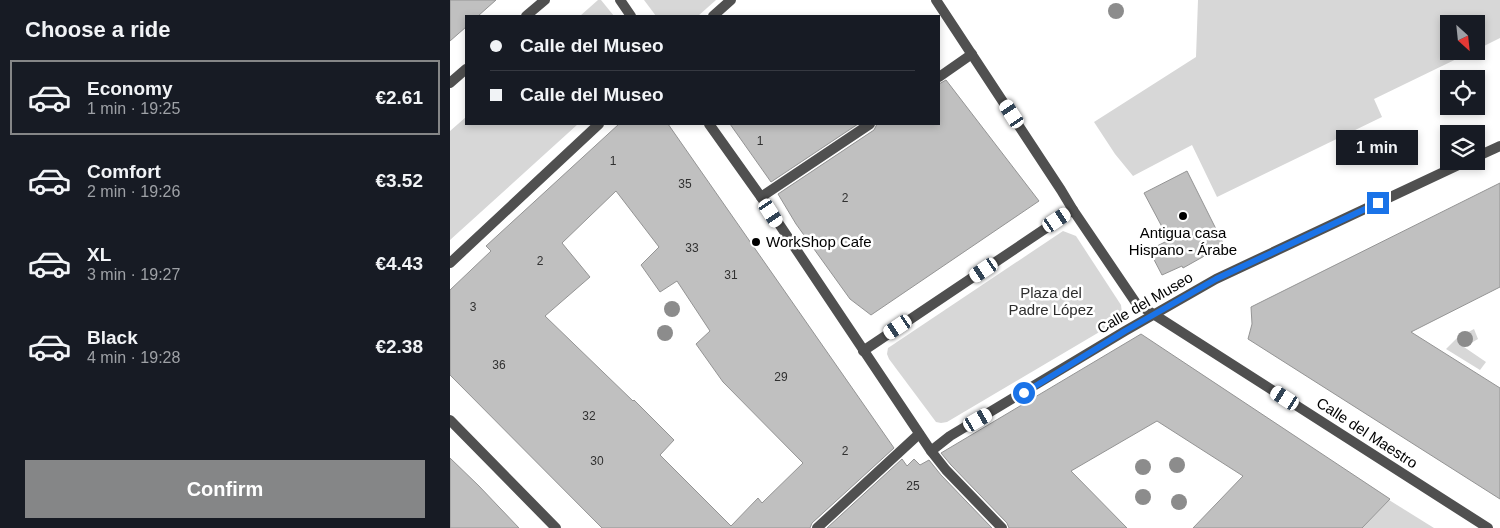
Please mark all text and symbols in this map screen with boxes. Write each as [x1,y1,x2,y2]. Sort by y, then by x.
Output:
north arrow [1440,15,1485,60]
map controls [1440,15,1485,170]
text: Choose a ride [25,17,170,42]
text: Calle del Museo [520,35,664,56]
button: locate [1440,70,1485,115]
icon: car [27,75,72,120]
text: Economy [87,78,173,99]
text: Calle del Museo [520,84,664,105]
text: €2.61 [375,87,423,108]
car [997,97,1026,131]
text: 1 min · 19:25 [87,100,180,117]
button: layers [1440,125,1485,170]
callout: 1 min [1337,130,1419,166]
house number: 1 [757,134,764,148]
text: 1 min [1356,139,1398,156]
house number: 1 [610,154,617,168]
icon: car [27,158,72,203]
text: Comfort [87,161,161,182]
text: €3.52 [375,170,423,191]
house number: 35 [678,177,692,191]
text: 2 min · 19:26 [87,183,180,200]
house number: 2 [842,191,849,205]
route end [1367,192,1389,214]
car [756,196,785,230]
car [1040,205,1073,235]
marker: Antigua casa Hispano - Árabe [1177,210,1189,222]
place label: Antigua casa Hispano - Árabe [1129,224,1237,258]
place label: WorkShop Cafe [766,233,872,250]
marker: WorkShop Cafe [750,236,762,248]
icon: car [27,241,72,286]
house number: 33 [685,241,699,255]
text: XL [87,244,111,265]
text: €4.43 [375,253,423,274]
house number: 2 [537,254,544,268]
car [967,255,1000,285]
text: 3 min · 19:27 [87,266,180,283]
house number: 31 [724,268,738,282]
street label: Calle del Museo [1094,268,1196,337]
park label: Plaza del Padre López [1008,284,1094,318]
house number: 3 [470,300,477,314]
car [881,312,914,342]
icon: car [27,324,72,369]
text: Black [87,327,138,348]
text: €2.38 [375,336,423,357]
text: 4 min · 19:28 [87,349,180,366]
house number: 36 [492,358,506,372]
house number: 29 [774,370,788,384]
route start [1013,382,1035,404]
car [1268,384,1301,412]
street label: Calle del Maestro [1314,394,1421,471]
car [961,406,994,434]
house number: 32 [582,409,596,423]
house number: 2 [842,444,849,458]
house number: 30 [590,454,604,468]
button: Confirm [25,460,425,518]
house number: 25 [906,479,920,493]

